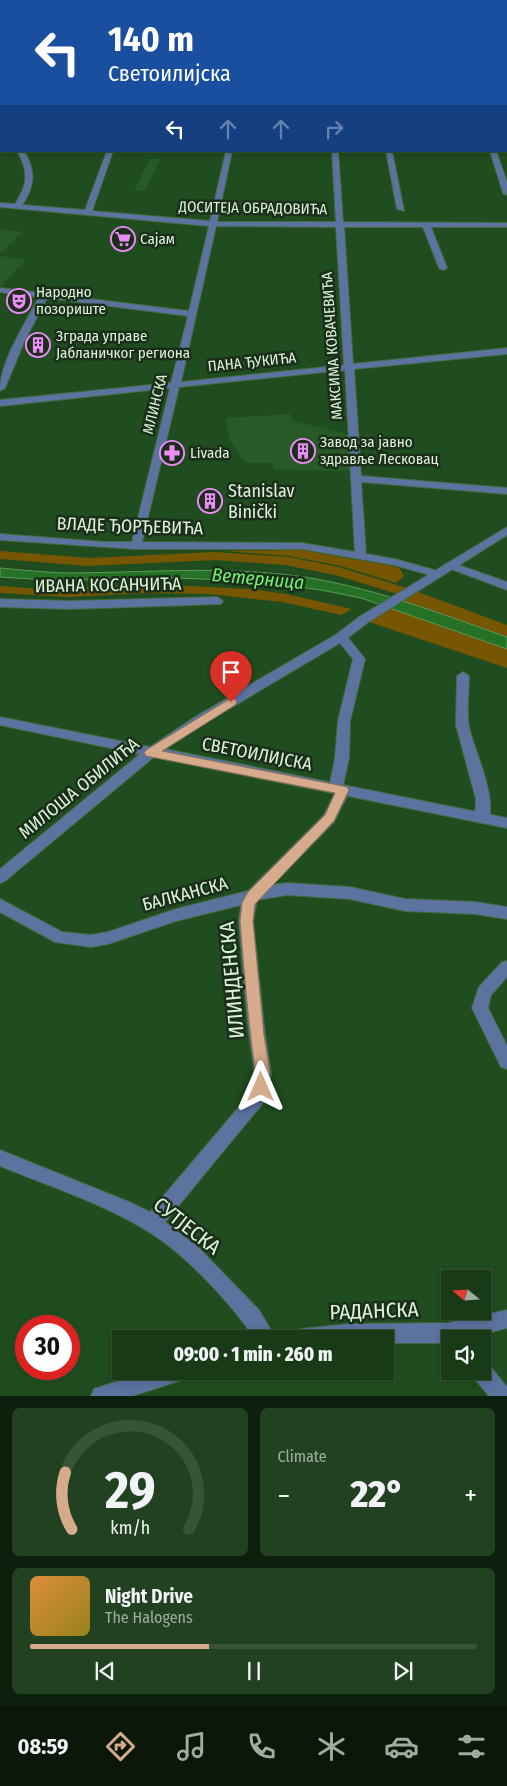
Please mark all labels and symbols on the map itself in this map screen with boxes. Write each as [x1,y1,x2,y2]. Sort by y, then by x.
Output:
street label: ДОСИТЕЈА ОБРАДОВИЋА [177,198,328,218]
supermarket icon: Сајам [110,226,136,252]
place label: Сајам [140,230,175,248]
street label: МАКСИМА КОВАЧЕВИЋА [318,271,346,421]
place label: Народно позориште [36,283,106,318]
theatre icon: Народно позориште [6,288,32,314]
place label: Зграда управе Јабланичког региона [56,327,190,362]
building icon: Зграда управе Јабланичког региона [25,332,51,358]
street label: ПАНА ЂУКИЋА [207,348,297,376]
street label: МЛИНСКА [139,372,171,436]
place label: Завод за јавно здравље Лесковац [320,433,438,468]
building icon: Завод за јавно здравље Лесковац [290,438,316,464]
pharmacy icon: Livada [159,440,185,466]
place label: Livada [190,444,230,462]
place label: Stanislav Binički [228,480,294,523]
building icon: Stanislav Binički [197,488,223,514]
street label: ВЛАДЕ ЂОРЂЕВИЋА [56,512,204,540]
water label: Ветерница [211,563,305,594]
street label: ИВАНА КОСАНЧИЋА [34,573,182,597]
pin [210,651,252,702]
street label: МИЛОША ОБИЛИЋА [14,732,144,843]
street label: СВЕТОИЛИЈСКА [200,733,315,776]
street label: БАЛКАНСКА [140,872,231,916]
street label: ИЛИНДЕНСКА [214,920,250,1040]
position arrow [234,1060,286,1112]
street label: СУТЈЕСКА [148,1192,226,1260]
north arrow [441,1270,491,1320]
street label: РАДАНСКА [329,1296,419,1326]
speed limit sign: 30 [15,1315,80,1380]

